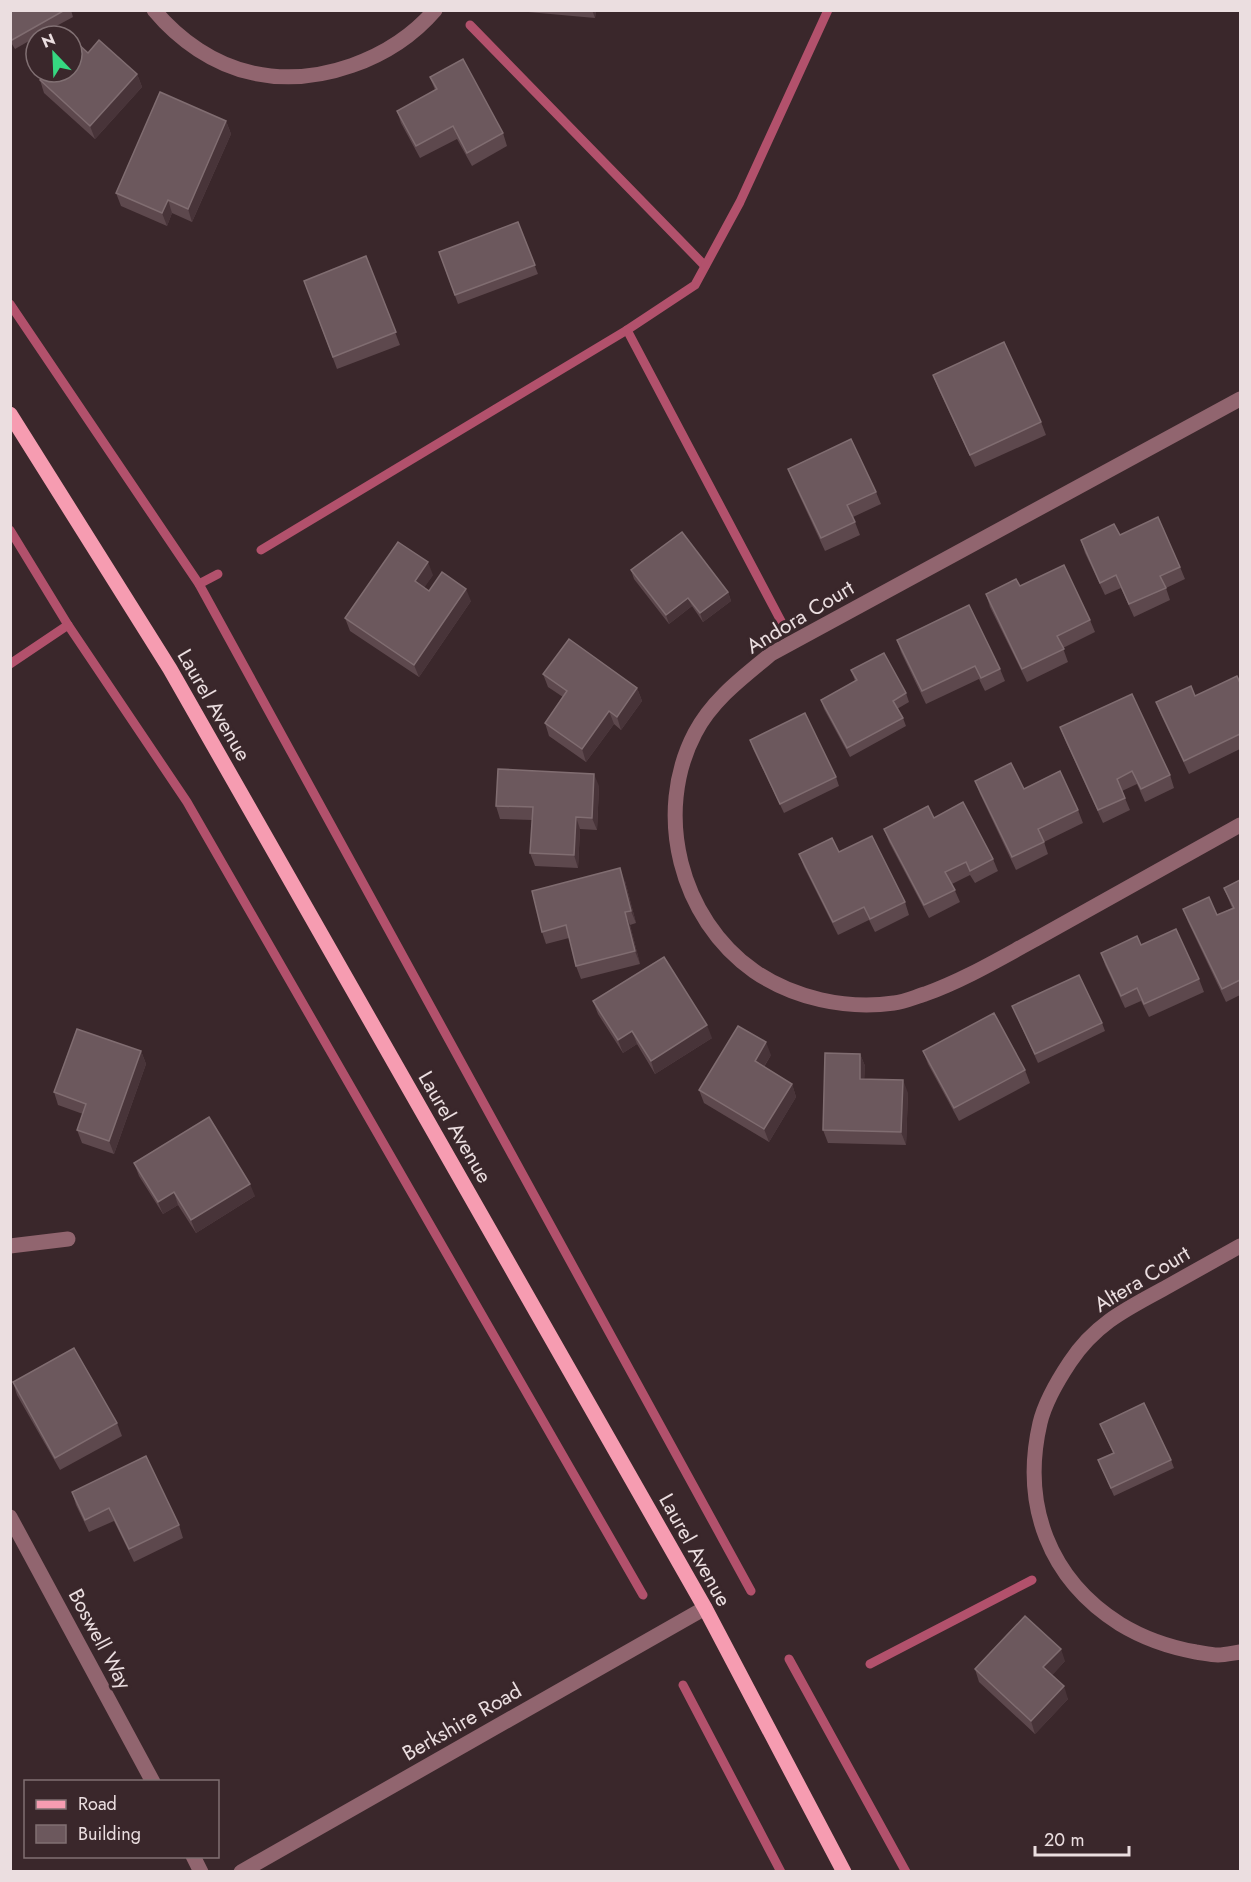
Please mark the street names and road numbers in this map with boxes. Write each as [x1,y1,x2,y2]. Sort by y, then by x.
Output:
street label: Andora Court [740,573,860,661]
street label: Laurel Avenue [170,643,258,767]
street label: Laurel Avenue [411,1065,499,1189]
street label: Altera Court [1088,1239,1196,1319]
street label: Laurel Avenue [652,1488,738,1612]
street label: Boswell Way [61,1583,139,1695]
street label: Berkshire Road [397,1676,527,1768]

